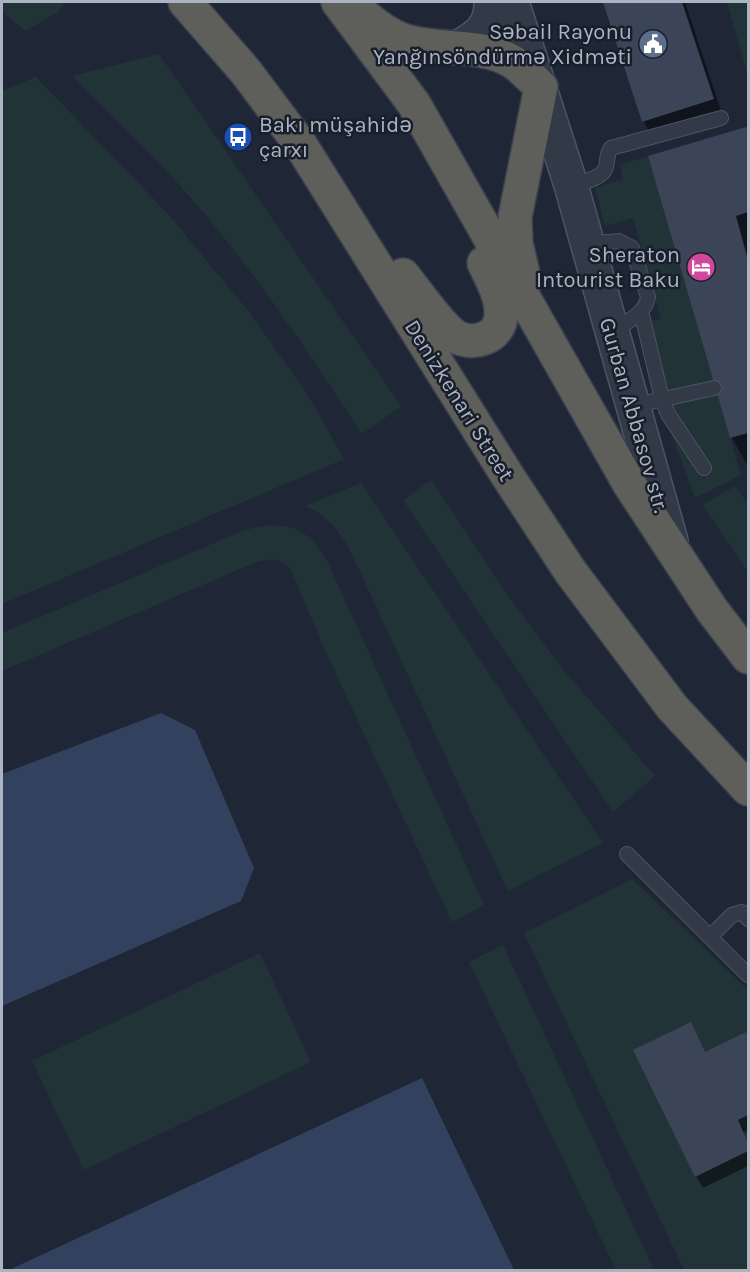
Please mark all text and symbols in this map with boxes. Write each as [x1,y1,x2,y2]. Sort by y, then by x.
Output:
place label: Səbail Rayonu Yanğınsöndürmə Xidməti [373,19,632,70]
public building icon: Səbail Rayonu Yanğınsöndürmə Xidməti [637,28,669,60]
place label: Bakı müşahidə çarxı [259,112,412,163]
bus stop icon: Bakı müşahidə çarxı [222,121,254,153]
place label: Sheraton Intourist Baku [536,242,680,293]
hotel icon: Sheraton Intourist Baku [685,251,717,283]
street label: Denizkenari Street [399,315,519,486]
street label: Gurban Abbasov str. [594,315,674,516]

